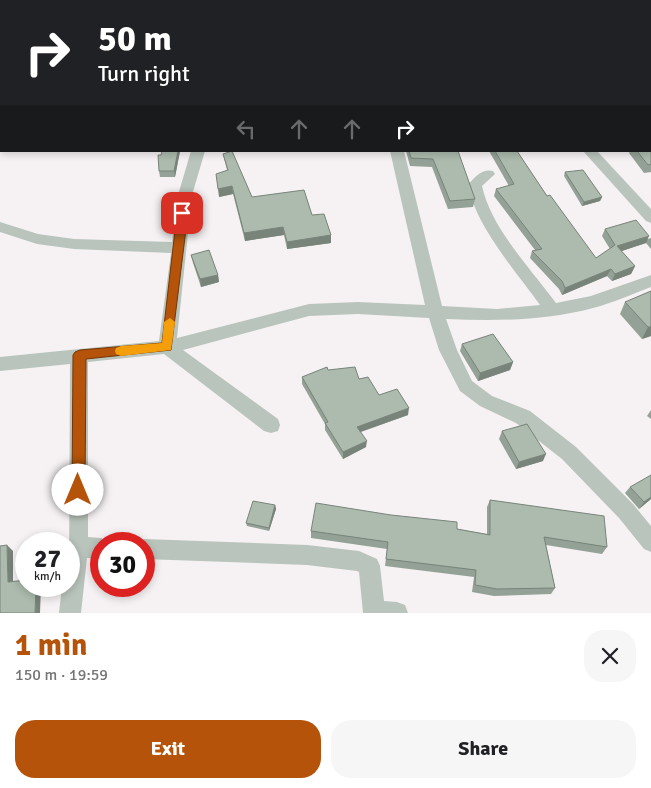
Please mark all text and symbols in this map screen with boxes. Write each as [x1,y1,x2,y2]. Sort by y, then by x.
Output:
text: 50 m [98,17,172,60]
icon: right [15,20,80,85]
text: Turn right [98,60,190,87]
icon: left [232,115,260,143]
icon: ahead [285,115,313,143]
icon: ahead [338,115,366,143]
icon: right [391,115,419,143]
pin [161,192,203,234]
icon: arrive [168,199,196,227]
position arrow [51,463,103,515]
speed limit sign: 30 [90,532,155,597]
text: 27 [34,543,61,574]
text: km/h [34,569,61,584]
text: 1 min [15,627,87,664]
button: close [584,630,636,682]
text: 150 m · 19:59 [15,665,108,685]
button: Exit [15,720,321,778]
button: Share [331,720,636,778]

